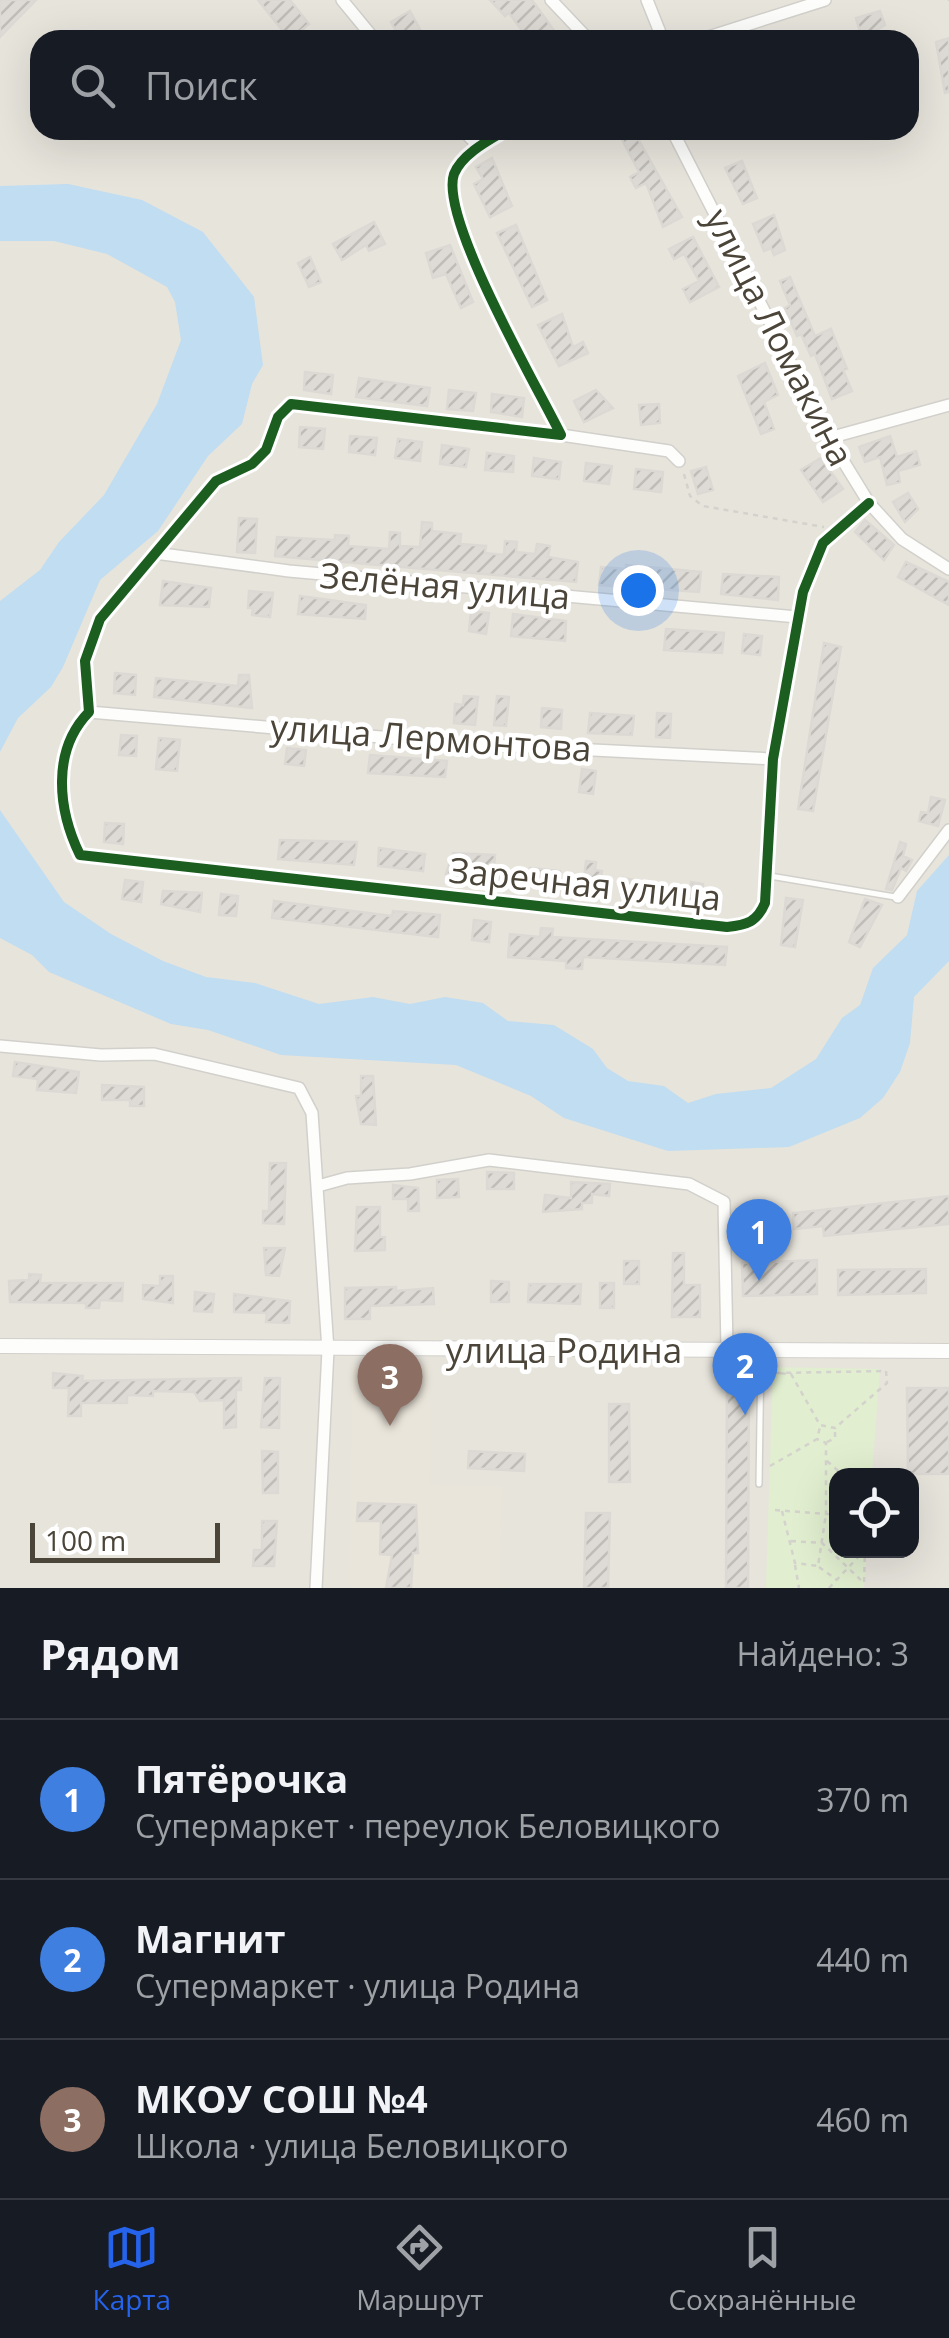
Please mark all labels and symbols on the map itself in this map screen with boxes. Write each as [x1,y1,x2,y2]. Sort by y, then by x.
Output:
street label: улица Ломакина [695,200,865,474]
street label: Зелёная улица [318,551,572,619]
your location [613,565,664,616]
street label: улица Лермонтова [269,702,593,772]
street label: Заречная улица [447,845,723,921]
pin: 1 [726,1198,792,1281]
street label: улица Родина [446,1326,682,1373]
pin: 2 [712,1332,778,1415]
pin: 3 [358,1344,422,1426]
scale bar [30,1518,220,1562]

